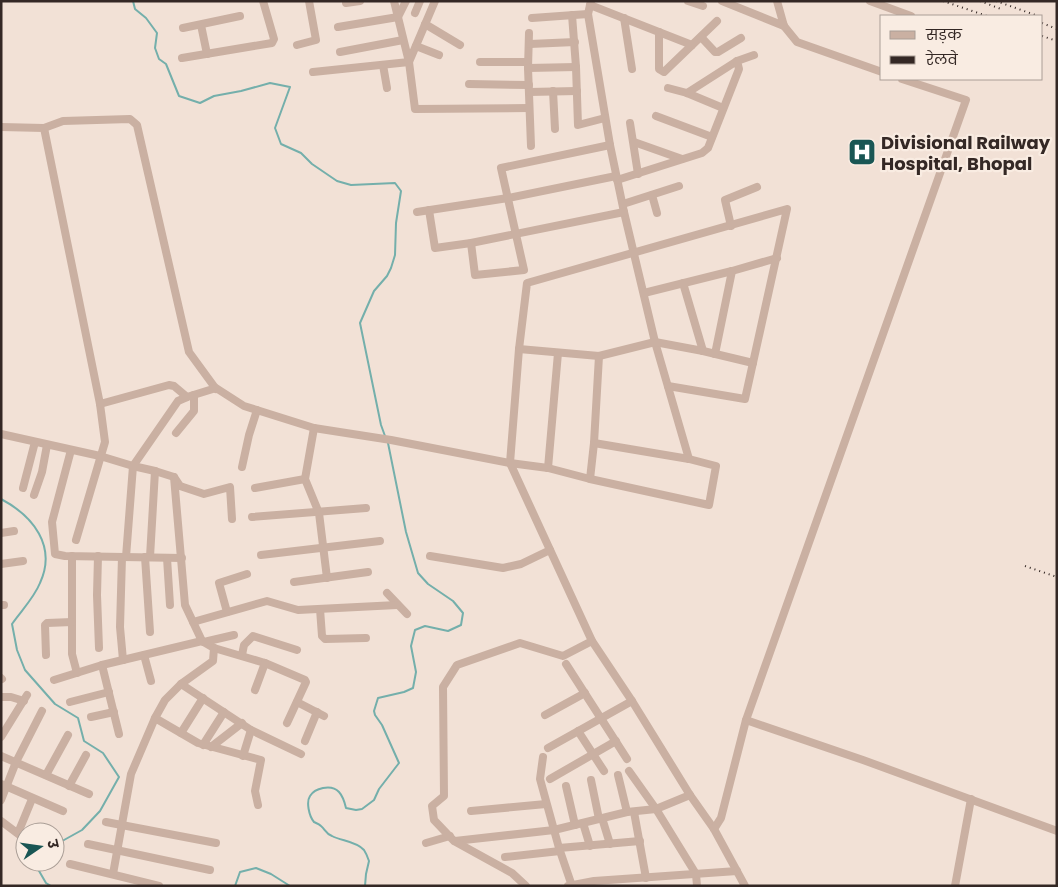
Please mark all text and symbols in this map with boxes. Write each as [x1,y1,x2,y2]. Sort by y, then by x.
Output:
legend [880,15,1043,80]
text: सड़क [925,24,963,45]
text: रेलवे [925,49,959,70]
place label: Divisional Railway Hospital, Bhopal [881,130,1051,176]
hospital icon: Divisional Railway Hospital, Bhopal [847,137,877,167]
north arrow [15,822,65,872]
text: उ [42,837,64,851]

